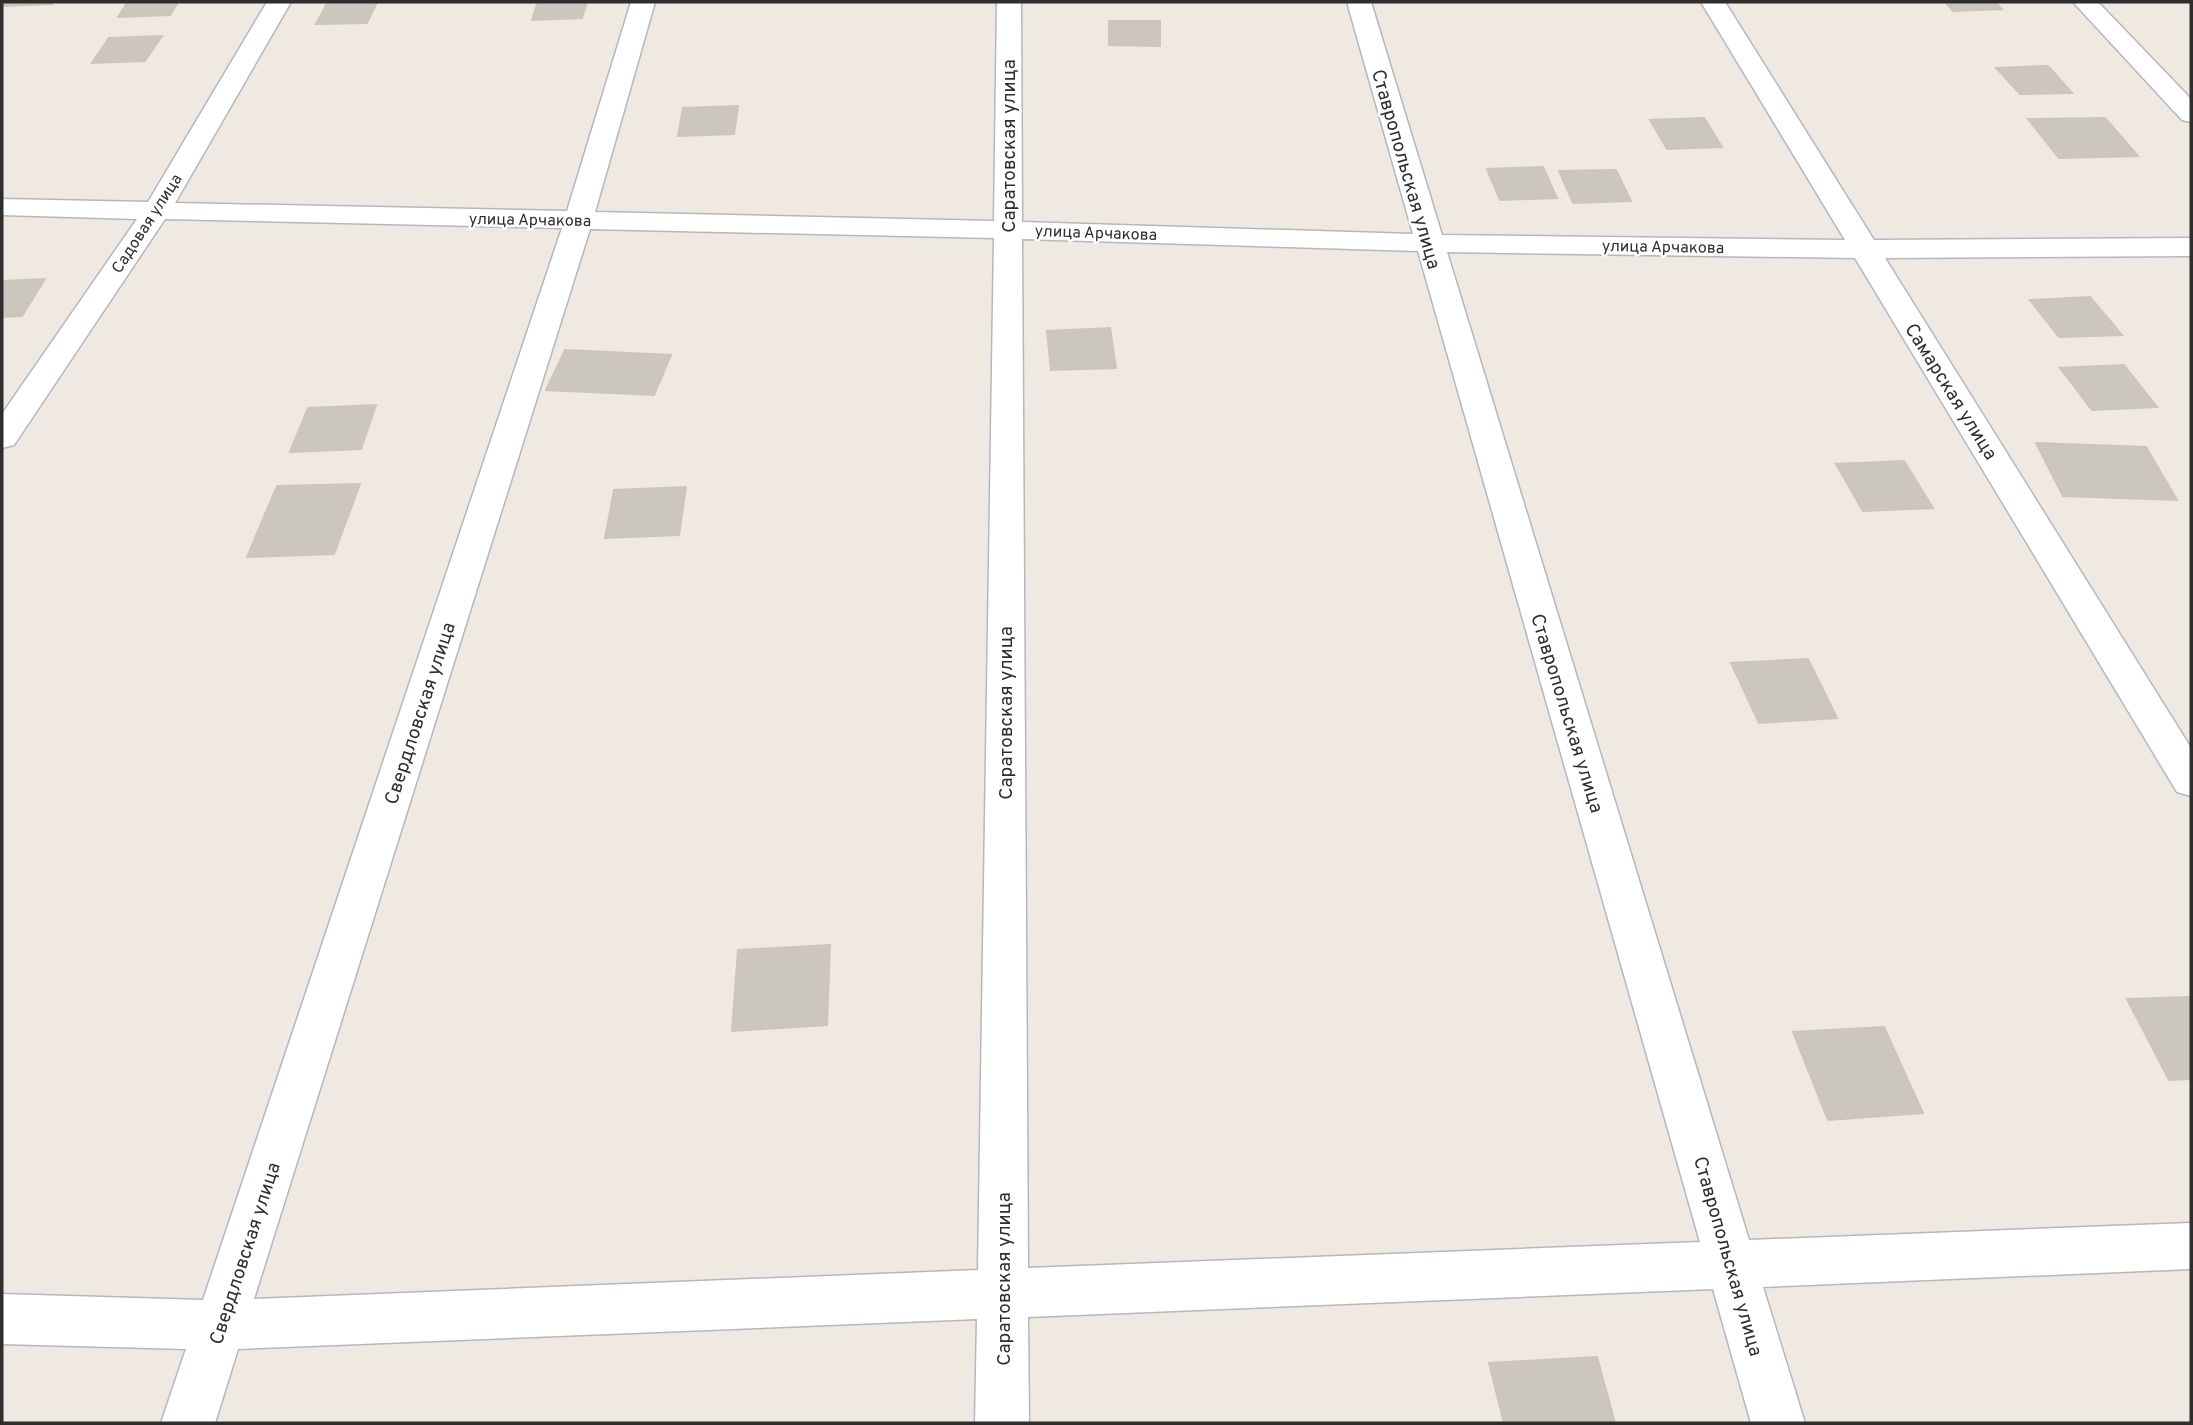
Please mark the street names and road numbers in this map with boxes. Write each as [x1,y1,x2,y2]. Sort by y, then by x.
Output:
street label: Саратовская улица [998,59,1022,233]
street label: Ставропольская улица [1365,67,1445,272]
street label: Садовая улица [108,170,187,278]
street label: улица Арчакова [469,210,591,232]
street label: улица Арчакова [1034,222,1157,246]
street label: улица Арчакова [1602,237,1724,259]
street label: Самарская улица [1899,319,2002,465]
street label: Ставропольская улица [1524,611,1608,816]
street label: Свердловская улица [380,619,462,808]
street label: Саратовская улица [995,626,1019,800]
street label: Ставропольская улица [1687,1154,1767,1359]
street label: Свердловская улица [205,1159,287,1348]
street label: Саратовская улица [993,1192,1017,1366]

